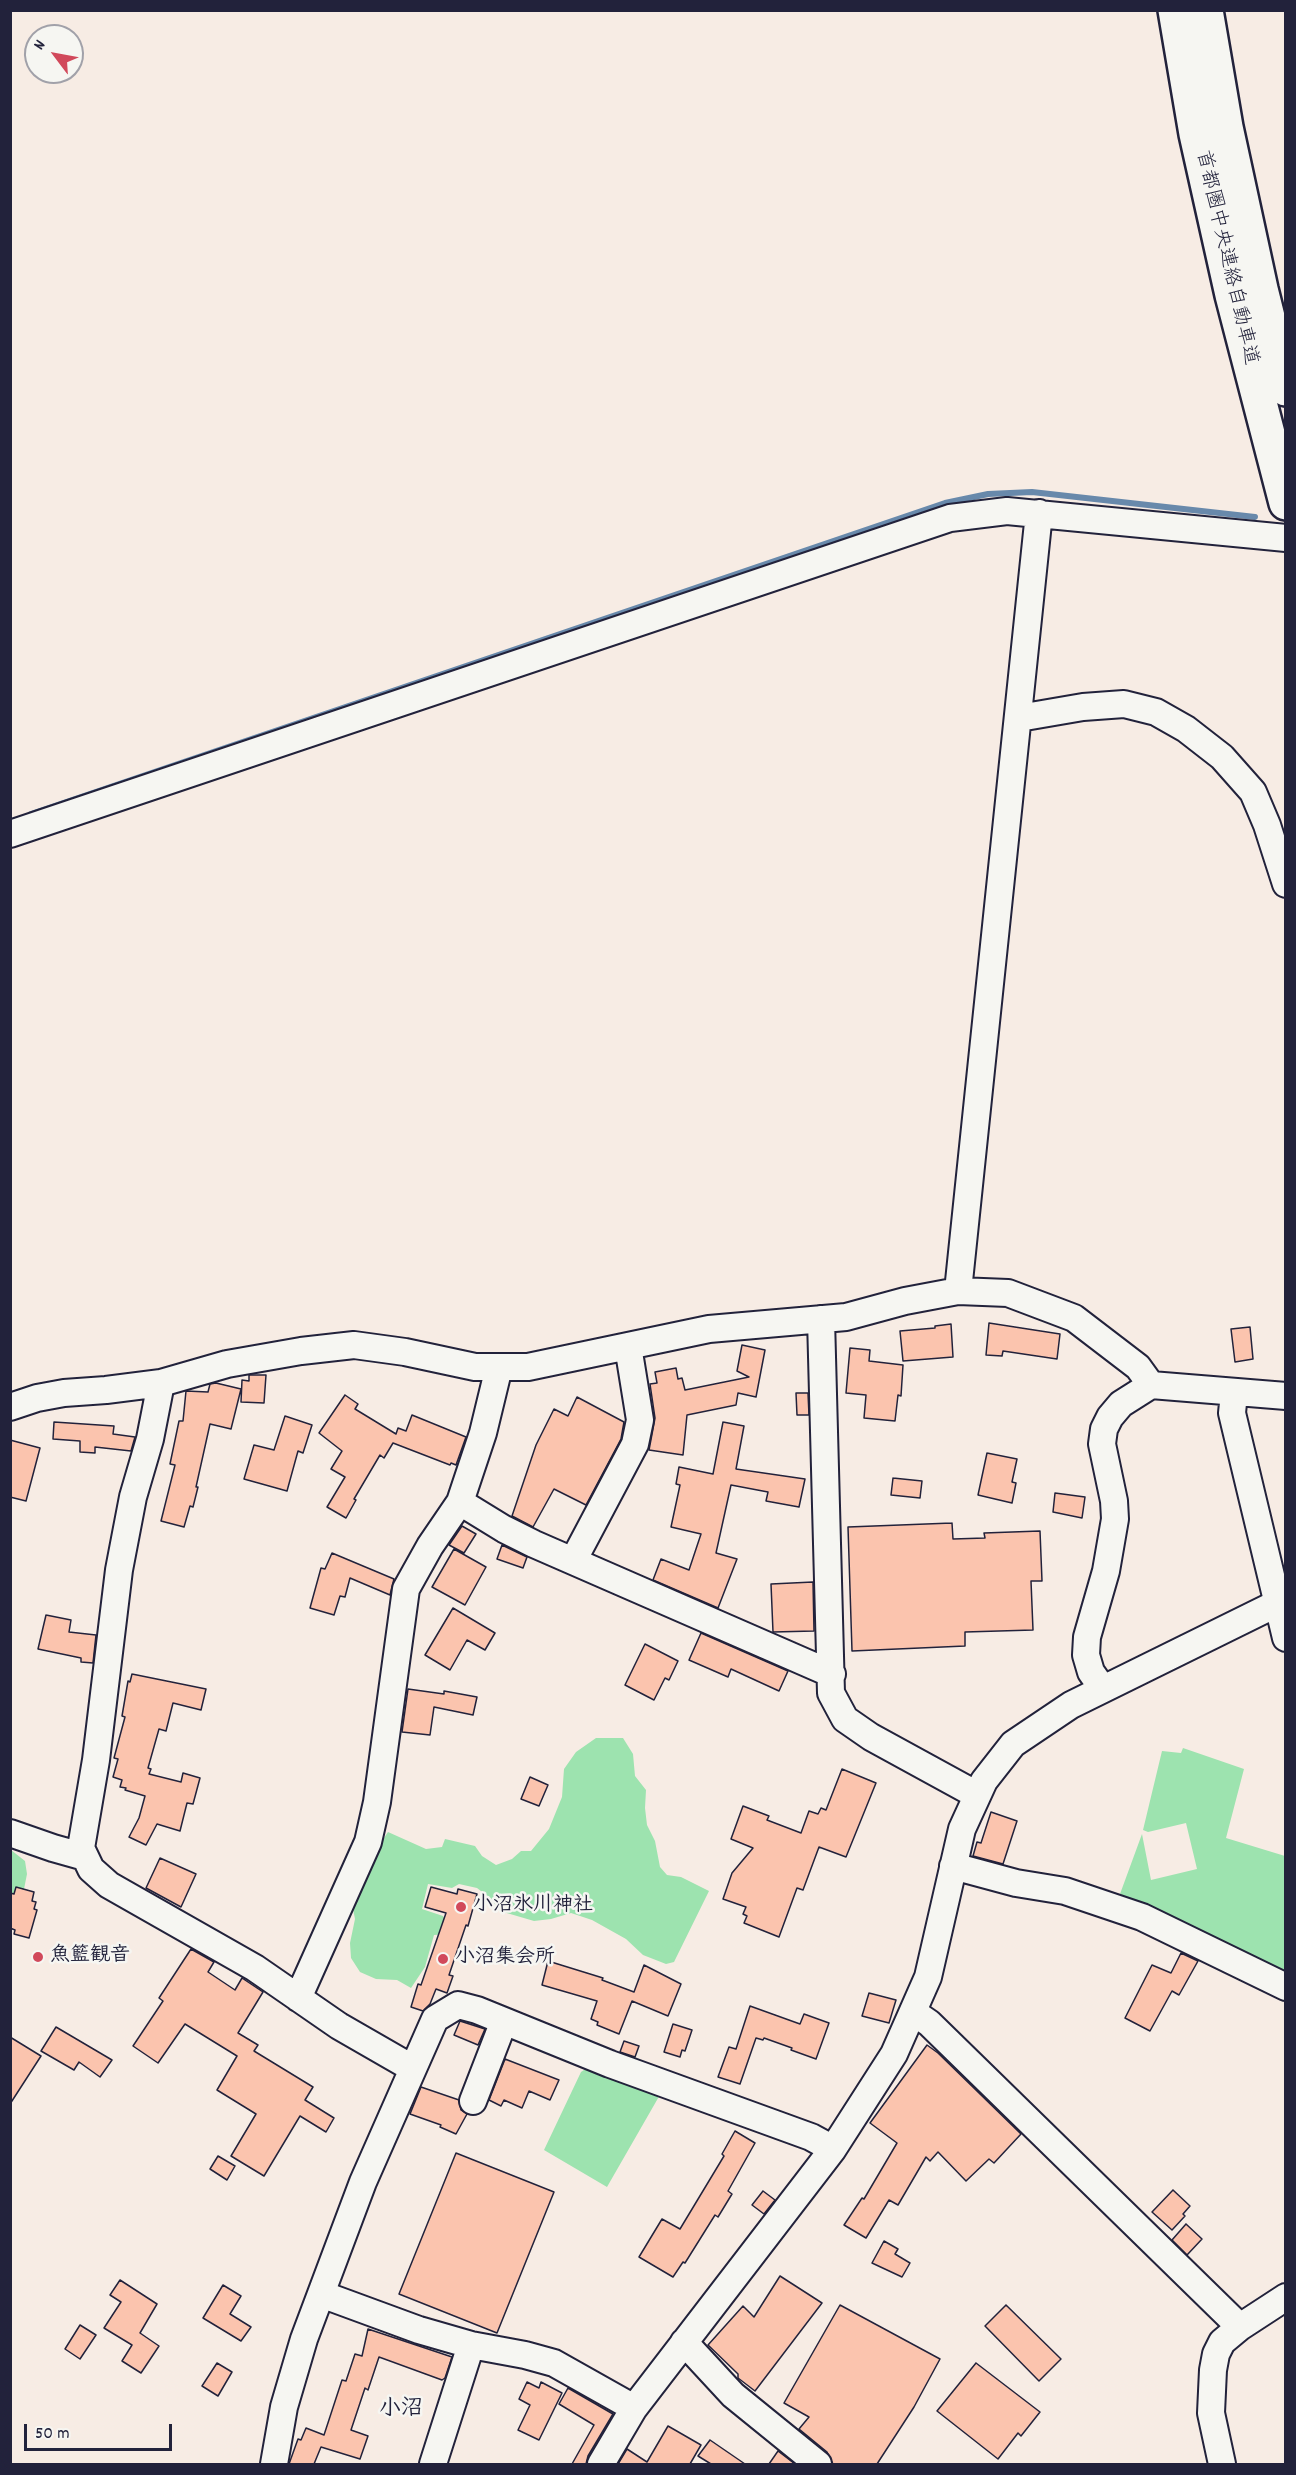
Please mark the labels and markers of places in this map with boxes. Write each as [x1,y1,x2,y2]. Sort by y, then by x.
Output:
place label: 小沼氷川神社 [473,1895,593,1919]
marker: 小沼氷川神社 [454,1900,468,1914]
place label: 魚籃観音 [50,1945,130,1969]
place label: 小沼集会所 [455,1947,555,1971]
marker: 魚籃観音 [31,1950,45,1964]
marker: 小沼集会所 [436,1952,450,1966]

